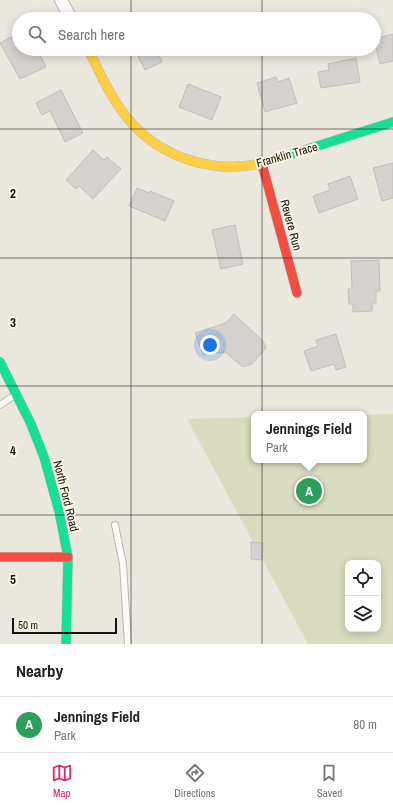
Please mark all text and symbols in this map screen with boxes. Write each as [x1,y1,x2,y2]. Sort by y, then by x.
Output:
search box [12,12,381,56]
icon: search [26,23,48,45]
text: Search here [58,24,125,45]
street label: Franklin Trace [255,139,319,171]
text: 2 [10,185,16,202]
street label: Revere Run [276,198,306,252]
text: 3 [10,314,16,331]
your location [200,335,220,355]
popup [251,411,367,463]
text: Jennings Field [266,418,352,439]
text: Park [266,439,288,456]
text: 4 [10,442,16,459]
street label: North Ford Road [49,459,83,533]
pin: A [296,476,322,506]
map controls [345,560,381,632]
button: locate [345,560,381,596]
text: 5 [10,571,16,588]
button: layers [345,596,381,632]
scale bar [12,616,117,635]
text: 50 m [18,618,38,632]
text: Nearby [16,659,63,682]
text: Jennings Field [54,706,140,727]
text: A [25,716,33,733]
text: 80 m [353,716,377,733]
text: Park [54,727,76,744]
tab: Map [51,762,73,800]
tab: Directions [174,762,215,800]
tab: Saved [317,762,342,800]

